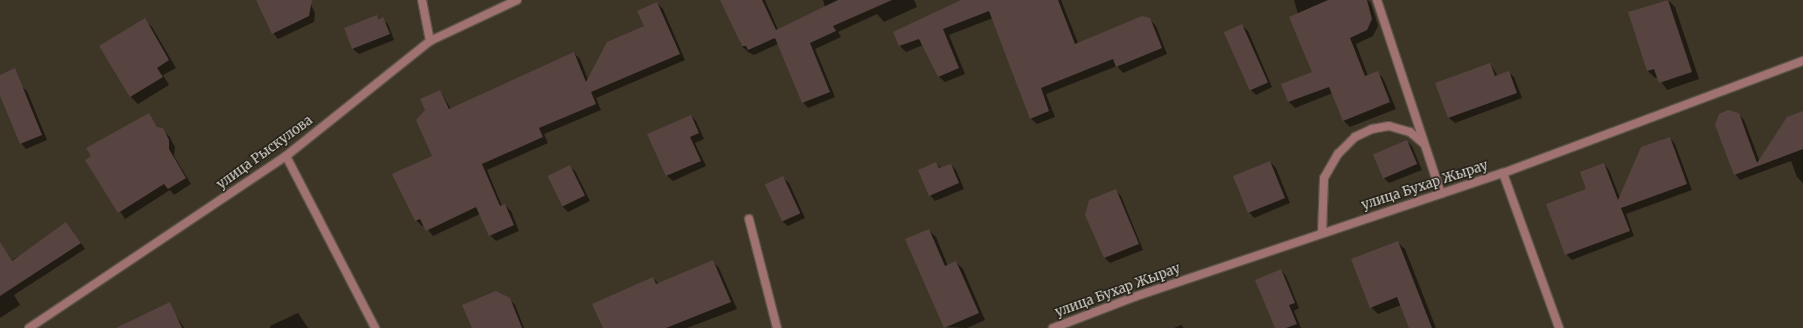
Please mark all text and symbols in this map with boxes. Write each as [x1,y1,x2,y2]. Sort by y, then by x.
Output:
street label: улица Рыскулова [214,113,316,193]
street label: улица Бухар Жырау [1360,158,1490,214]
street label: улица Бухар Жырау [1053,261,1183,321]

